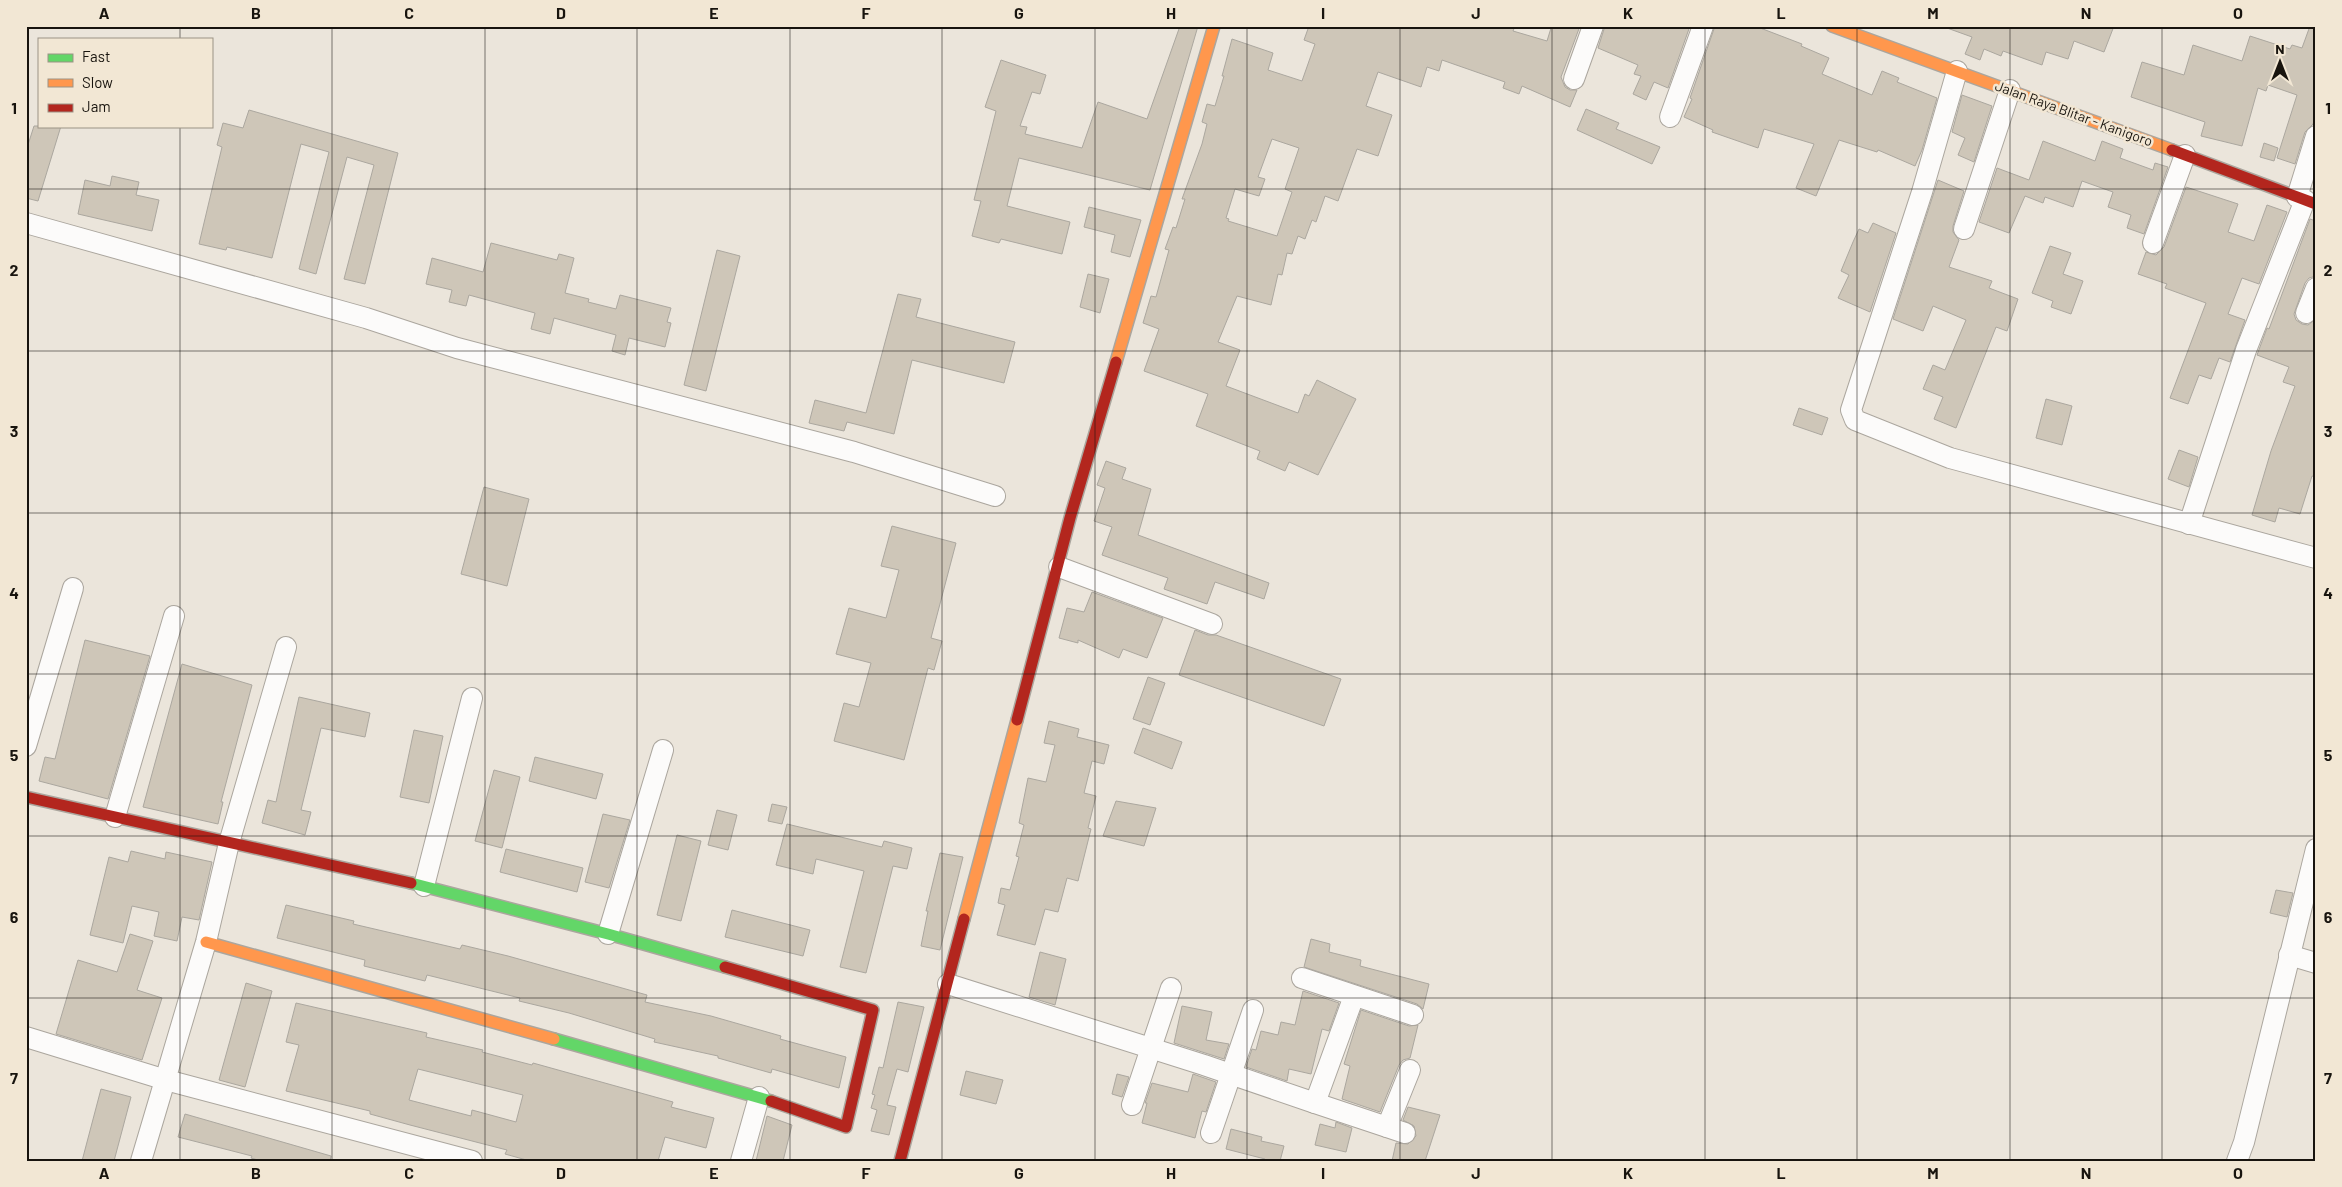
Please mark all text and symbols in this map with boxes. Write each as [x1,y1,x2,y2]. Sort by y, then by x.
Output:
text: A [99,3,110,22]
text: B [251,3,261,22]
text: C [404,3,414,22]
text: D [556,3,566,22]
text: E [709,3,719,22]
text: F [862,3,871,22]
text: G [1014,3,1024,22]
text: H [1166,3,1176,22]
text: I [1321,3,1325,22]
text: J [1471,3,1481,22]
text: K [1623,3,1633,22]
text: L [1776,3,1786,22]
text: M [1927,3,1939,22]
text: N [2081,3,2091,22]
text: O [2233,3,2243,22]
legend [38,38,212,128]
north arrow [2254,38,2304,88]
text: N [2275,40,2285,57]
text: Fast [82,47,110,65]
text: Slow [82,73,113,91]
street label: Jalan Raya Blitar - Kanigoro [1993,77,2155,149]
text: Jam [82,97,111,115]
text: 1 [11,98,17,117]
text: 1 [2325,98,2331,117]
text: 2 [10,260,19,279]
text: 2 [2324,260,2333,279]
text: 3 [10,421,18,440]
text: 3 [2324,421,2332,440]
text: 4 [9,583,19,602]
text: 4 [2323,583,2333,602]
text: 5 [10,745,19,764]
text: 5 [2324,745,2333,764]
text: 6 [10,907,19,926]
text: 6 [2324,907,2333,926]
text: 7 [10,1068,18,1087]
text: 7 [2324,1068,2332,1087]
text: A [99,1163,110,1182]
text: B [251,1163,261,1182]
text: C [404,1163,414,1182]
text: D [556,1163,566,1182]
text: E [709,1163,719,1182]
text: F [862,1163,871,1182]
text: G [1014,1163,1024,1182]
text: H [1166,1163,1176,1182]
text: I [1321,1163,1325,1182]
text: J [1471,1163,1481,1182]
text: K [1623,1163,1633,1182]
text: L [1776,1163,1786,1182]
text: M [1927,1163,1939,1182]
text: N [2081,1163,2091,1182]
text: O [2233,1163,2243,1182]

